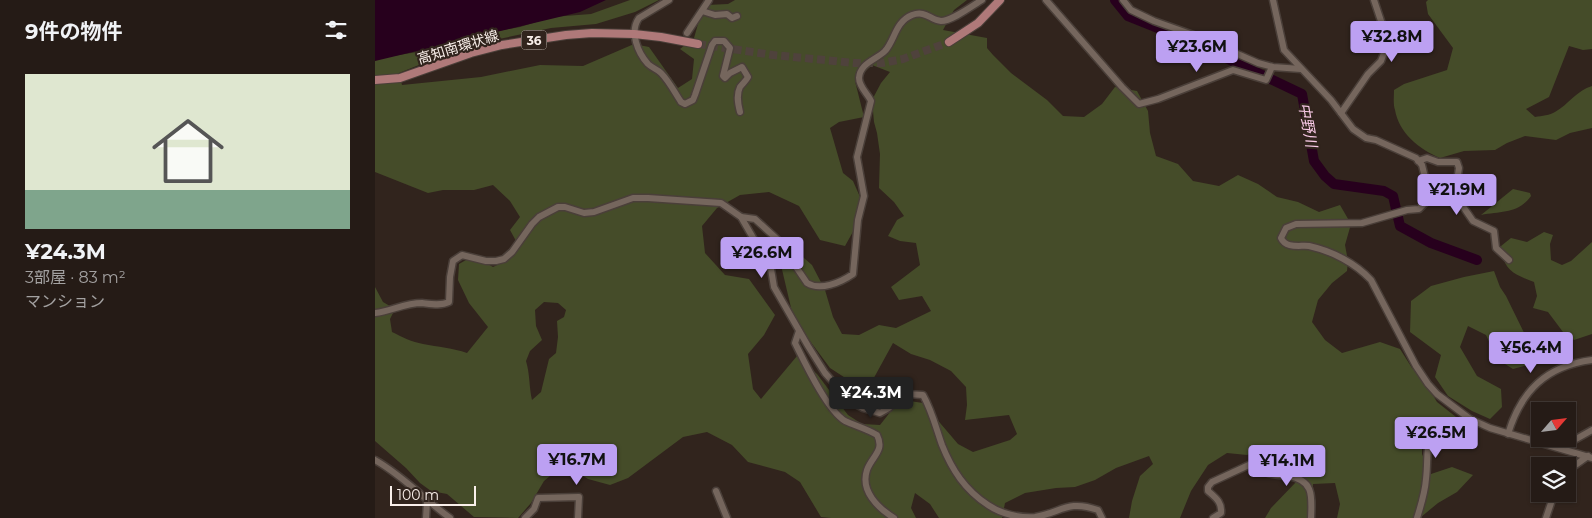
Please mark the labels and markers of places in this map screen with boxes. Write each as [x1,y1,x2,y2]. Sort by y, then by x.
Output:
pin: ¥32.8M [1351,20,1433,63]
pin: ¥23.6M [1156,30,1238,73]
pin: ¥21.9M [1416,174,1498,216]
pin: ¥26.6M [721,236,803,279]
pin: ¥56.4M [1490,332,1572,374]
pin: ¥24.3M [830,376,912,419]
pin: ¥26.5M [1395,416,1477,459]
pin: ¥16.7M [536,444,618,486]
pin: ¥14.1M [1246,444,1328,487]

